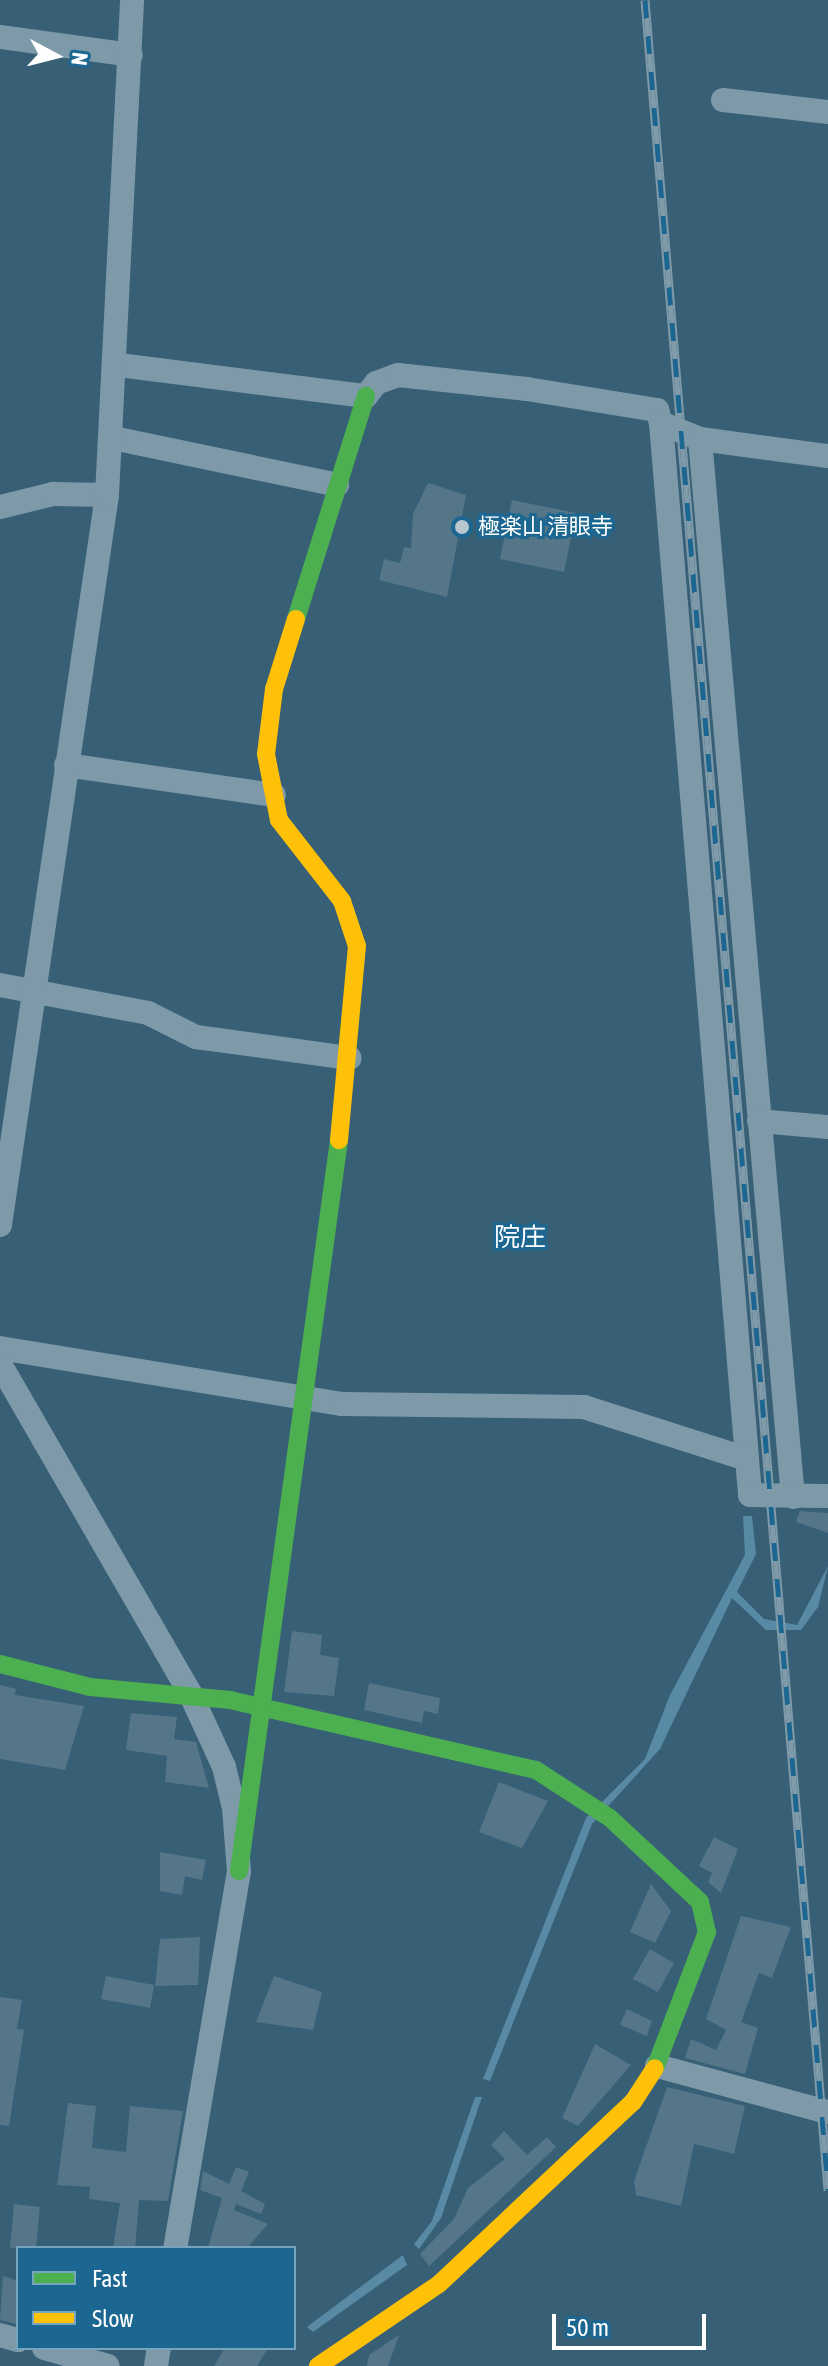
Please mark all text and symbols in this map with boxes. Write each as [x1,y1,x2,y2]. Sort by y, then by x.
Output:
north arrow [16,16,96,96]
text: N [66,51,94,67]
place label: 極楽山 清眼寺 [478,514,613,540]
marker: 極楽山 清眼寺 [453,518,471,536]
district label: 院庄 [494,1222,546,1254]
legend [16,2246,296,2350]
text: Fast [92,2265,128,2292]
scale bar [556,2298,710,2348]
text: Slow [92,2305,134,2332]
text: 50 m [566,2314,609,2341]

